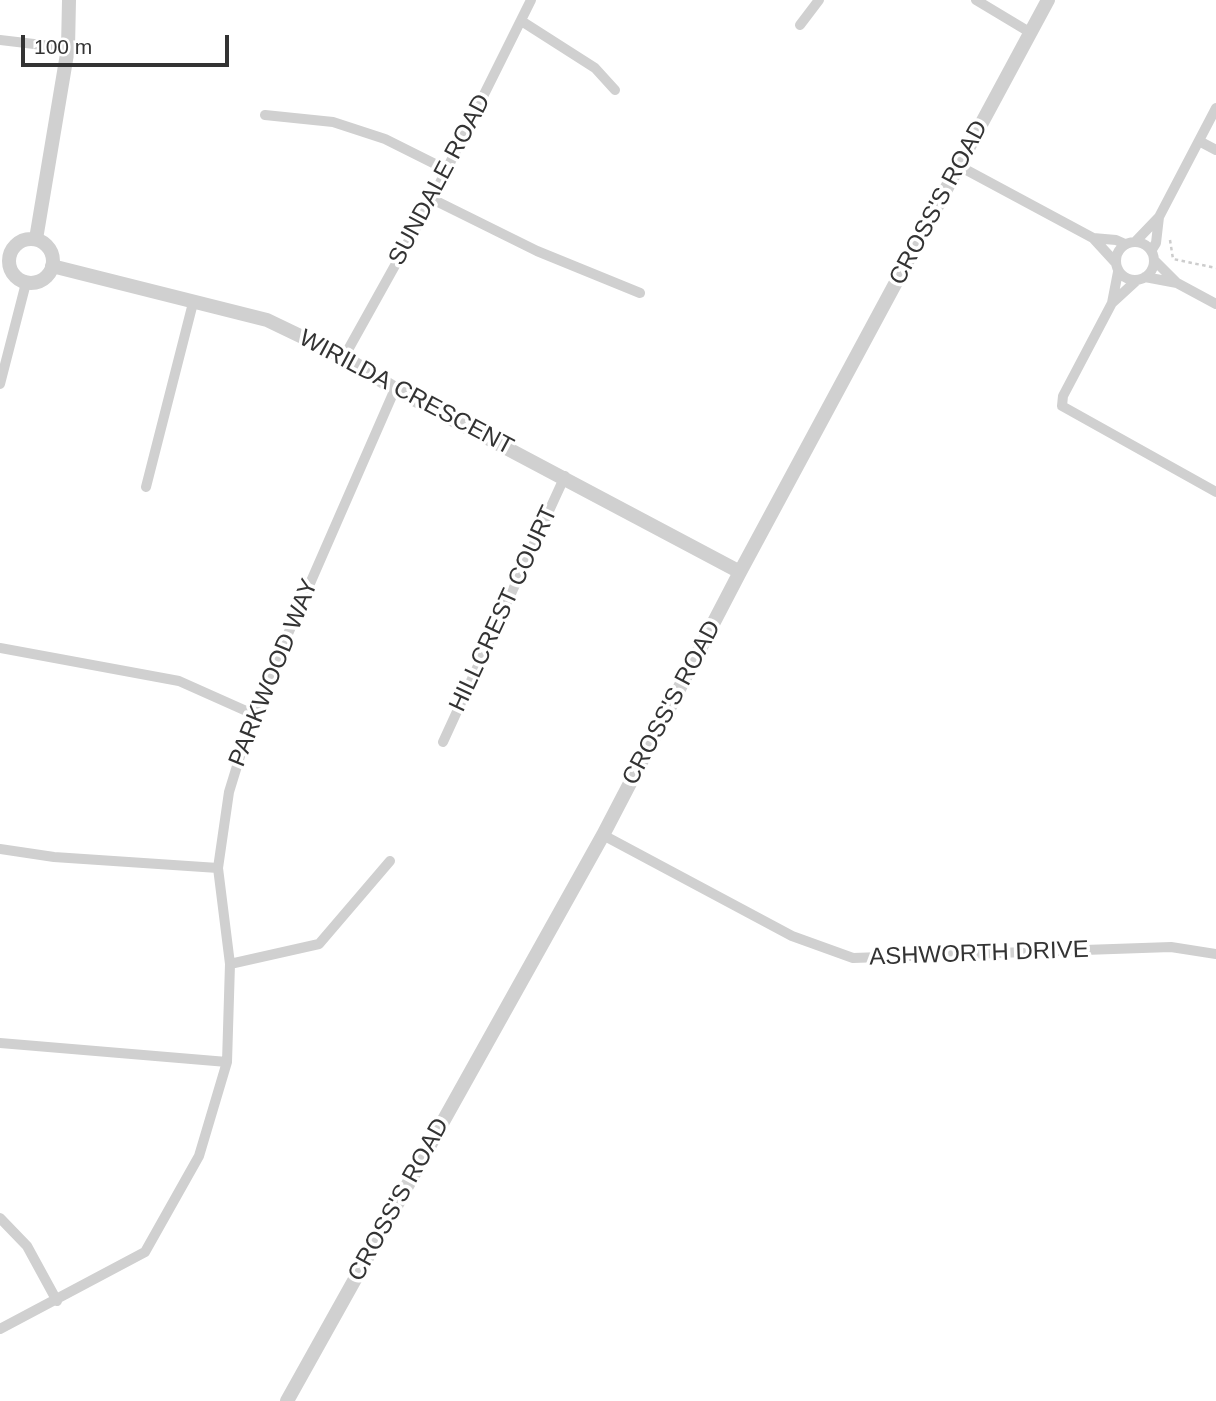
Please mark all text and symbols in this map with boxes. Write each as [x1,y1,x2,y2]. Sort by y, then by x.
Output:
scale bar [24,21,233,65]
text: 100 m [34,35,92,58]
street label: SUNDALE ROAD [383,90,497,270]
street label: CROSS'S ROAD [884,116,994,290]
street label: WIRILDA CRESCENT [294,324,518,462]
street label: HILLCREST COURT [444,502,564,716]
street label: PARKWOOD WAY [223,575,325,771]
street label: CROSS'S ROAD [617,616,727,790]
street label: ASHWORTH DRIVE [869,936,1089,972]
street label: CROSS'S ROAD [342,1113,456,1287]

